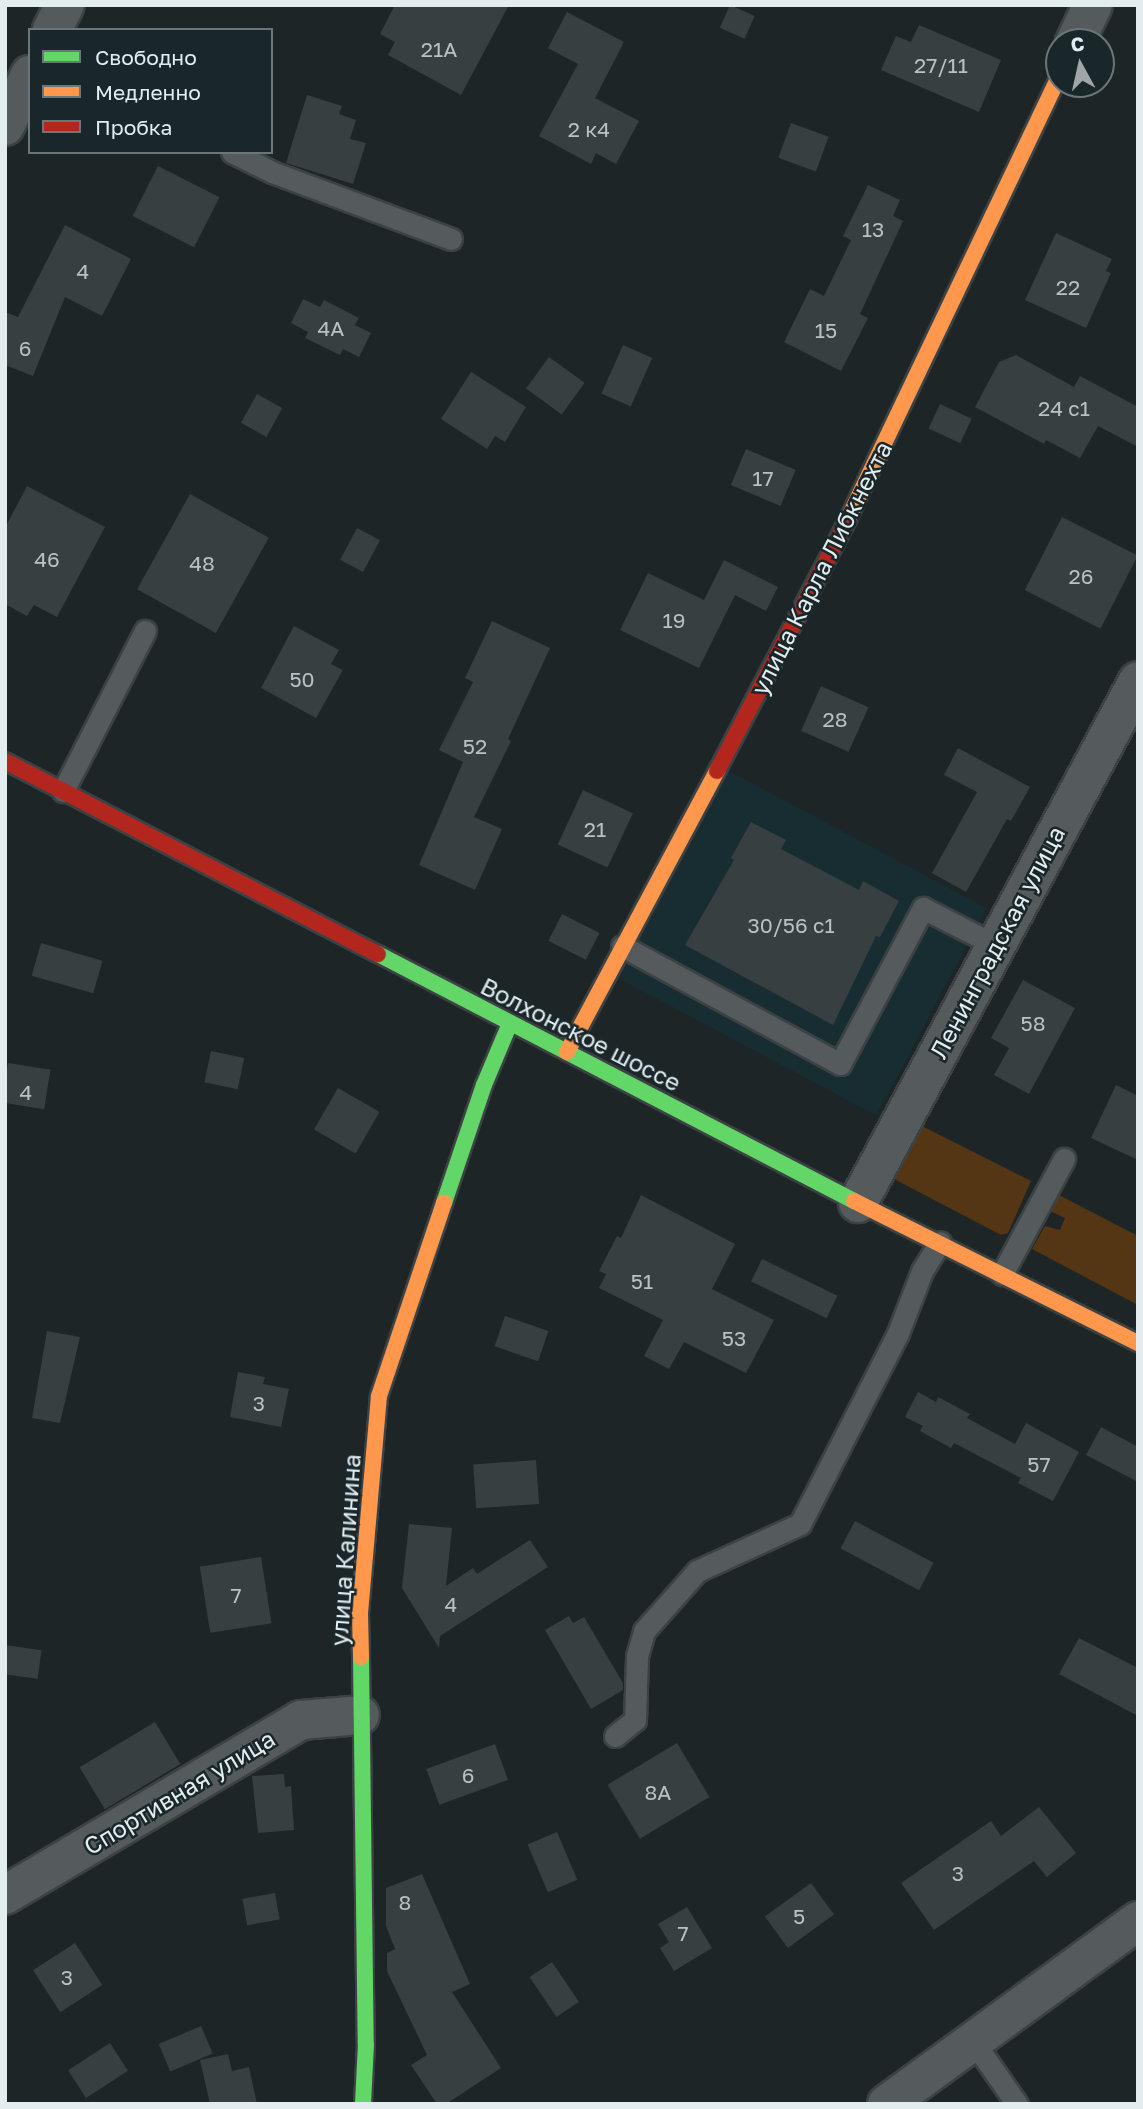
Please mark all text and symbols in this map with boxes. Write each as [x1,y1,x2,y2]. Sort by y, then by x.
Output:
legend [28,28,273,154]
north arrow [1045,28,1115,98]
text: С [1069,31,1086,56]
house number: 21А [421,36,457,62]
text: Свободно [95,44,197,70]
house number: 27/11 [914,52,968,78]
text: Медленно [95,79,201,105]
text: Пробка [95,114,173,140]
house number: 2 к4 [568,116,610,142]
house number: 13 [862,216,884,242]
house number: 4 [77,258,89,284]
house number: 22 [1056,274,1080,300]
house number: 4А [318,315,344,341]
house number: 15 [815,317,837,343]
house number: 6 [19,335,31,361]
house number: 24 с1 [1038,395,1090,421]
street label: улица Карла Либкнехта [744,436,898,700]
house number: 17 [752,465,774,491]
house number: 46 [34,546,60,572]
house number: 48 [189,550,215,576]
house number: 26 [1069,563,1093,589]
house number: 19 [663,607,685,633]
house number: 50 [289,666,315,692]
house number: 28 [823,706,847,732]
house number: 52 [463,733,487,759]
house number: 21 [584,816,606,842]
street label: Ленинградская улица [923,821,1071,1063]
house number: 30/56 с1 [747,912,835,938]
street label: Волхонское шоссе [476,971,686,1097]
house number: 58 [1021,1010,1045,1036]
house number: 4 [20,1079,32,1105]
house number: 51 [631,1268,653,1294]
house number: 53 [722,1325,746,1351]
house number: 3 [253,1390,265,1416]
house number: 57 [1027,1451,1051,1477]
street label: улица Калинина [324,1453,366,1647]
house number: 7 [230,1582,242,1608]
house number: 4 [445,1591,457,1617]
street label: Спортивная улица [78,1724,280,1860]
house number: 6 [462,1762,474,1788]
house number: 8А [645,1779,671,1805]
house number: 3 [952,1860,964,1886]
house number: 8 [399,1889,411,1915]
house number: 5 [793,1903,805,1929]
house number: 7 [677,1920,689,1946]
house number: 3 [61,1964,73,1990]

